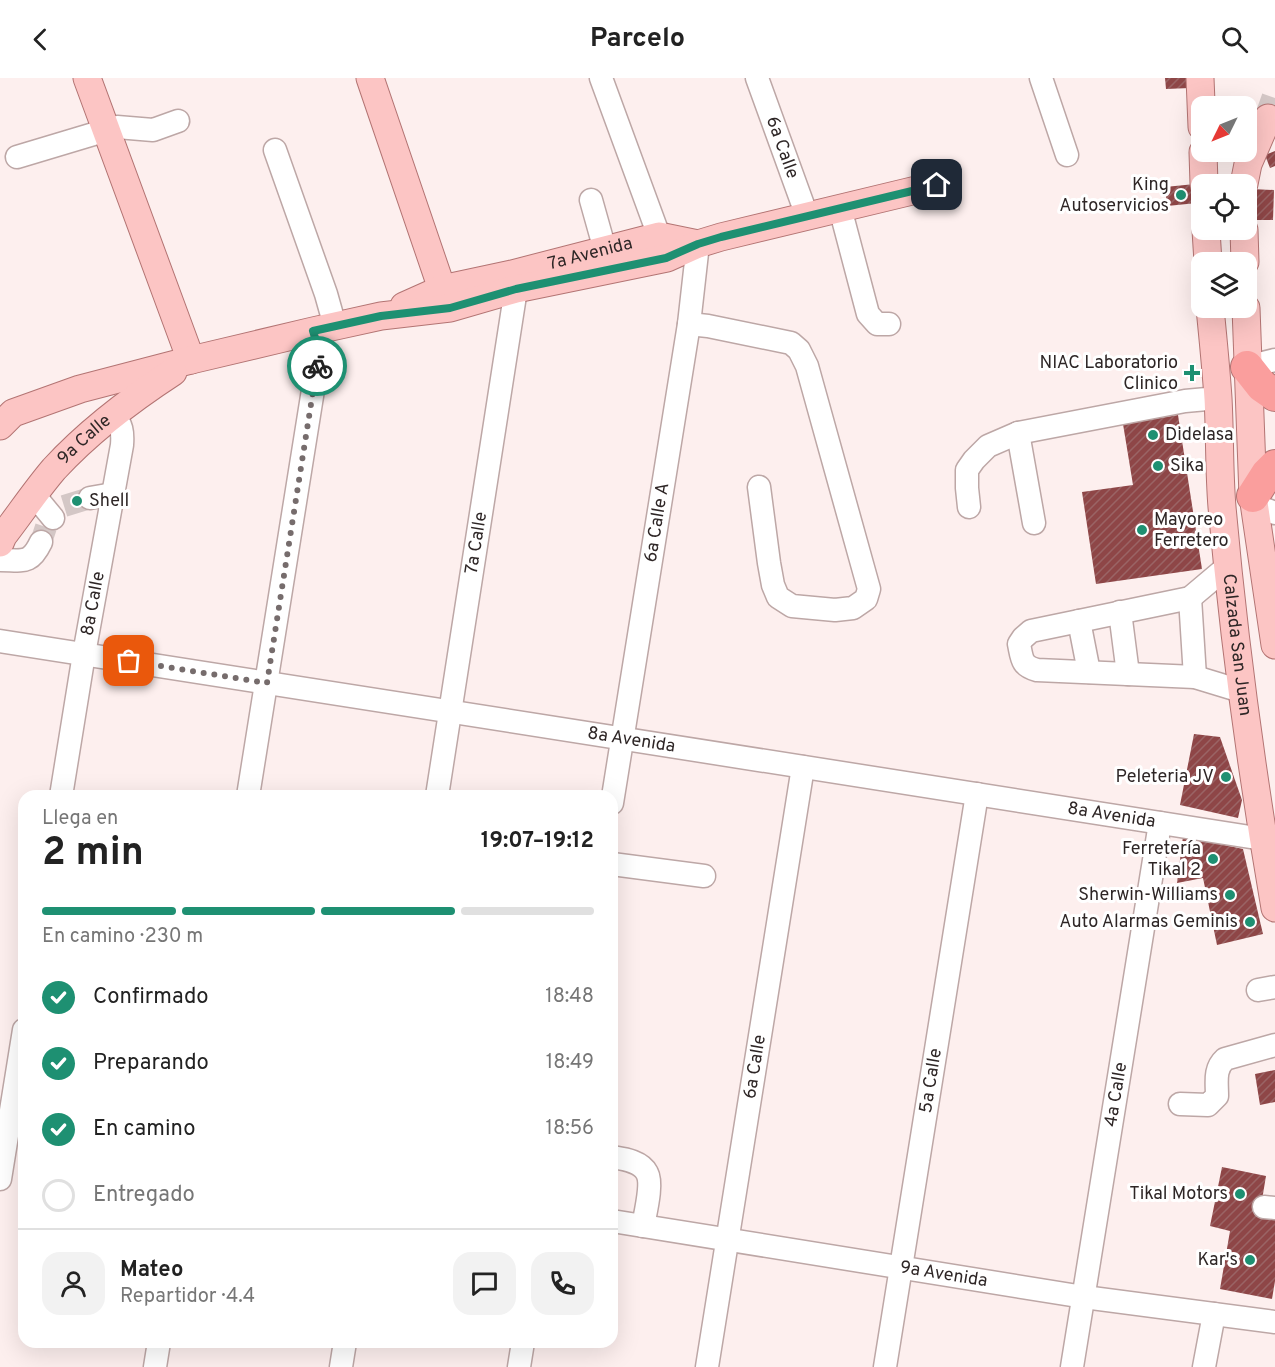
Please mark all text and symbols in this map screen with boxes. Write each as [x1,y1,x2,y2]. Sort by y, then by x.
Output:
text: Parcelo [590,22,685,56]
icon: back [24,23,57,56]
icon: search [1218,23,1251,56]
north arrow [1191,96,1257,162]
map controls [1191,96,1257,318]
street label: 6a Calle [760,113,804,182]
pin [911,159,962,210]
icon: home [920,168,953,201]
place label: King Autoservicios [1059,174,1169,218]
button: locate [1191,174,1257,240]
marker: King Autoservicios [1174,188,1188,202]
street label: 7a Avenida [545,232,635,276]
button: layers [1191,252,1257,318]
courier [287,336,347,396]
icon: bike [301,350,334,383]
place label: NIAC Laboratorio Clinico [1039,352,1178,396]
marker: NIAC Laboratorio Clinico [1183,364,1201,382]
street label: 9a Calle [53,409,116,470]
place label: Didelasa [1165,424,1234,447]
marker: Didelasa [1146,428,1160,442]
place label: Sika [1170,455,1204,478]
marker: Sika [1151,459,1165,473]
street label: 6a Calle A [639,481,675,564]
place label: Shell [89,490,129,513]
marker: Shell [70,494,84,508]
place label: Mayoreo Ferretero [1154,509,1229,553]
street label: 7a Calle [460,510,493,576]
marker: Mayoreo Ferretero [1135,523,1149,537]
street label: 8a Calle [76,570,110,638]
street label: Calzada San Juan [1217,572,1257,717]
pin [103,635,154,686]
icon: bag [112,644,145,677]
street label: 8a Avenida [586,722,677,758]
place label: Peleteria JV [1115,766,1214,789]
marker: Peleteria JV [1219,770,1233,784]
street label: 8a Avenida [1066,797,1157,833]
text: Llega en [42,806,118,832]
text: 19:07–19:12 [481,828,594,855]
text: 2 min [42,830,144,879]
place label: Ferretería Tikal 2 [1122,838,1201,882]
marker: Ferretería Tikal 2 [1206,852,1220,866]
place label: Sherwin-Williams [1078,884,1218,907]
marker: Sherwin-Williams [1223,888,1237,902]
place label: Auto Alarmas Geminis [1059,911,1238,934]
marker: Auto Alarmas Geminis [1243,915,1257,929]
text: En camino · 230 m [42,924,203,950]
icon: check [42,981,75,1014]
text: Confirmado [93,984,209,1011]
text: 18:48 [545,984,594,1010]
street label: 6a Calle [739,1033,771,1101]
icon: check [42,1047,75,1080]
street label: 5a Calle [914,1047,947,1115]
text: Preparando [93,1050,209,1077]
text: 18:49 [546,1050,594,1076]
street label: 4a Calle [1100,1061,1133,1129]
icon: check [42,1113,75,1146]
text: En camino [93,1116,195,1143]
text: 18:56 [545,1116,594,1142]
text: Entregado [93,1182,195,1209]
place label: Tikal Motors [1129,1183,1228,1206]
marker: Tikal Motors [1233,1187,1247,1201]
place label: Kar's [1197,1249,1238,1272]
button: person [42,1252,105,1315]
button: chat [453,1252,516,1315]
button: phone [531,1252,594,1315]
marker: Kar's [1243,1253,1257,1267]
street label: 9a Avenida [898,1256,989,1293]
text: Mateo [120,1257,183,1284]
text: Repartidor · 4.4 [120,1284,255,1310]

